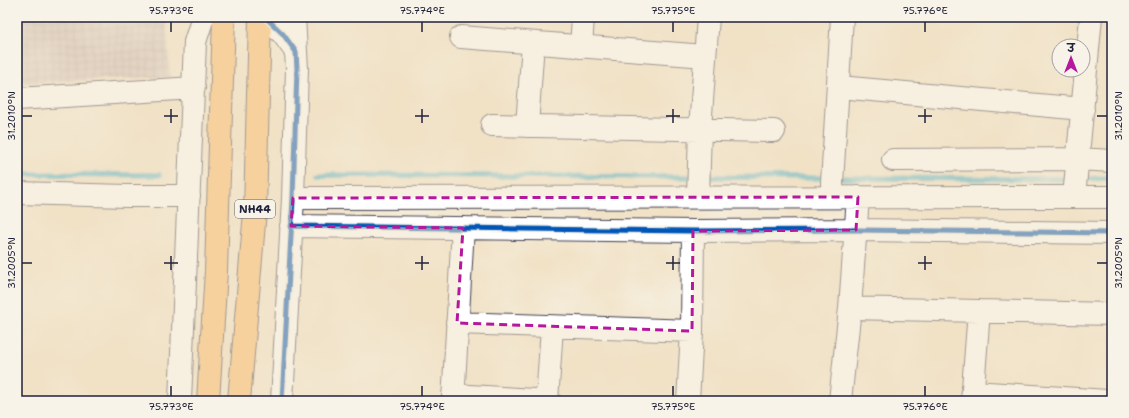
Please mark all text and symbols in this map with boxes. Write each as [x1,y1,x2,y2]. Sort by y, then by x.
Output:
text: 75.773°E [148,4,194,17]
text: 75.774°E [399,4,445,17]
text: 75.775°E [651,4,695,17]
text: 75.776°E [902,4,948,17]
north arrow [1051,38,1091,78]
text: उ [1066,41,1076,56]
text: 31.2010°N [5,91,18,141]
text: 31.2010°N [1112,91,1125,141]
road number: NH44 [235,200,275,218]
text: 31.2005°N [5,237,18,289]
text: 31.2005°N [1112,237,1125,289]
text: 75.773°E [148,400,194,413]
text: 75.774°E [399,400,445,413]
text: 75.775°E [651,400,695,413]
text: 75.776°E [902,400,948,413]

